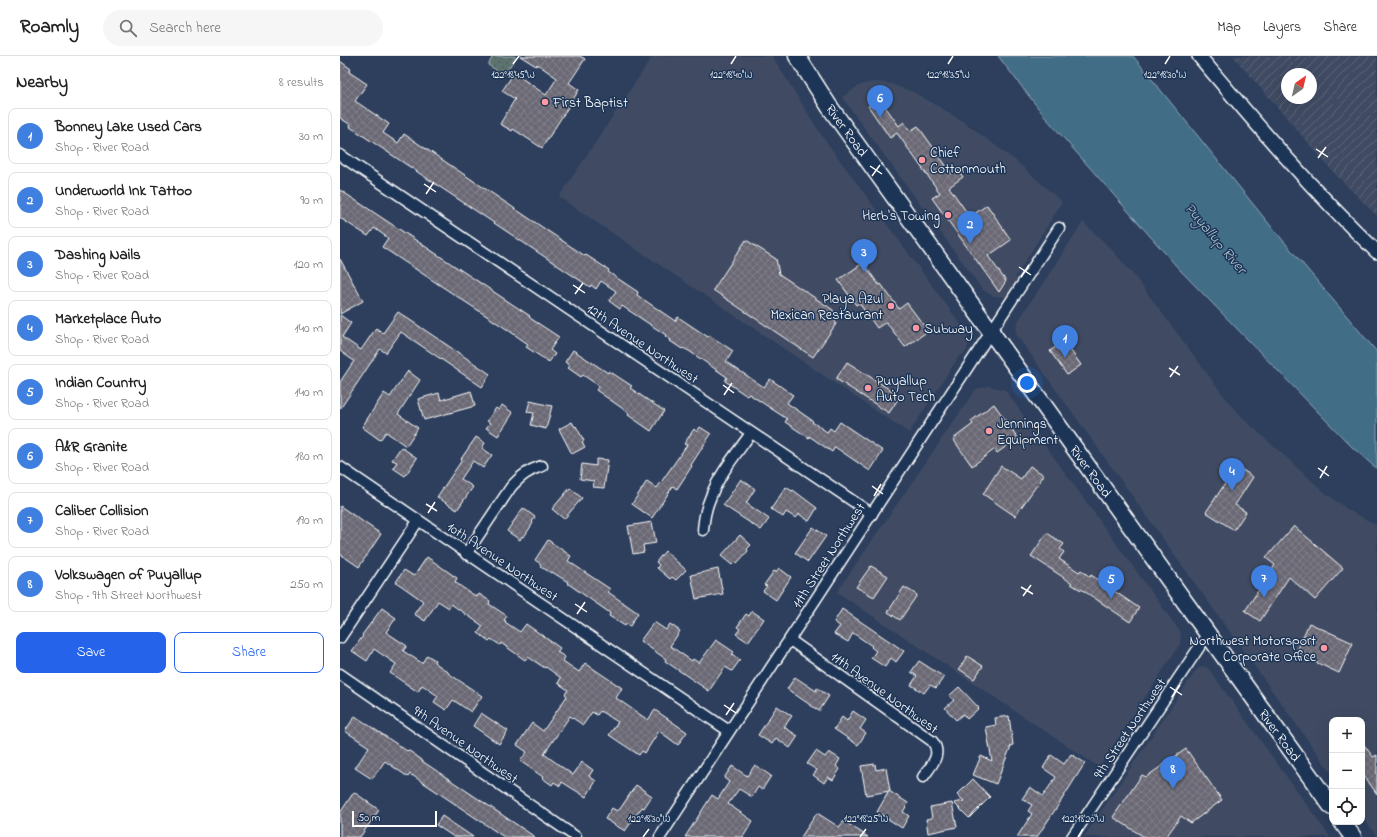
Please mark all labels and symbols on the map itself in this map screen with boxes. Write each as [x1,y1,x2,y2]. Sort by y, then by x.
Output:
text: 122°18'45"W [491,68,535,83]
text: 122°18'40"W [710,68,752,83]
text: 122°18'35"W [926,68,970,83]
text: 122°18'30"W [1144,68,1186,83]
north arrow [1281,68,1317,104]
pin: 6 [867,85,893,118]
place label: First Baptist [552,93,628,114]
marker: First Baptist [540,97,550,107]
street label: River Road [819,100,872,162]
place label: Chief Cottonmouth [930,143,1006,180]
marker: Chief Cottonmouth [917,155,927,165]
water label: Puyallup River [1178,198,1253,281]
place label: Herb's Towing [862,206,940,228]
marker: Herb's Towing [943,210,953,220]
pin: 2 [957,211,983,244]
pin: 3 [851,239,877,272]
place label: Playa Azul Mexican Restaurant [770,289,883,326]
street label: 12th Avenue Northwest [582,299,703,390]
marker: Playa Azul Mexican Restaurant [886,301,896,311]
place label: Subway [924,319,973,341]
marker: Subway [911,323,921,333]
pin: 1 [1052,325,1078,358]
place label: Puyallup Auto Tech [876,371,935,408]
your location [1017,373,1037,393]
marker: Puyallup Auto Tech [863,383,873,393]
place label: Jennings Equipment [997,414,1058,451]
marker: Jennings Equipment [984,426,994,436]
street label: River Road [1063,441,1116,503]
pin: 4 [1219,458,1245,491]
street label: 11th Street Northwest [787,499,872,613]
street label: 10th Avenue Northwest [442,517,562,608]
pin: 7 [1251,565,1277,598]
pin: 5 [1098,566,1124,599]
place label: Northwest Motorsport Corporate Office [1190,631,1317,668]
marker: Northwest Motorsport Corporate Office [1319,643,1329,653]
street label: 11th Avenue Northwest [826,647,943,740]
street label: 9th Street Northwest [1089,674,1172,783]
street label: 9th Avenue Northwest [408,701,522,790]
street label: River Road [1252,705,1305,767]
pin: 8 [1160,756,1186,789]
scale bar [352,809,437,828]
text: 122°18'30"W [628,812,670,827]
text: 122°18'25"W [844,812,889,827]
text: 122°18'20"W [1061,812,1105,827]

